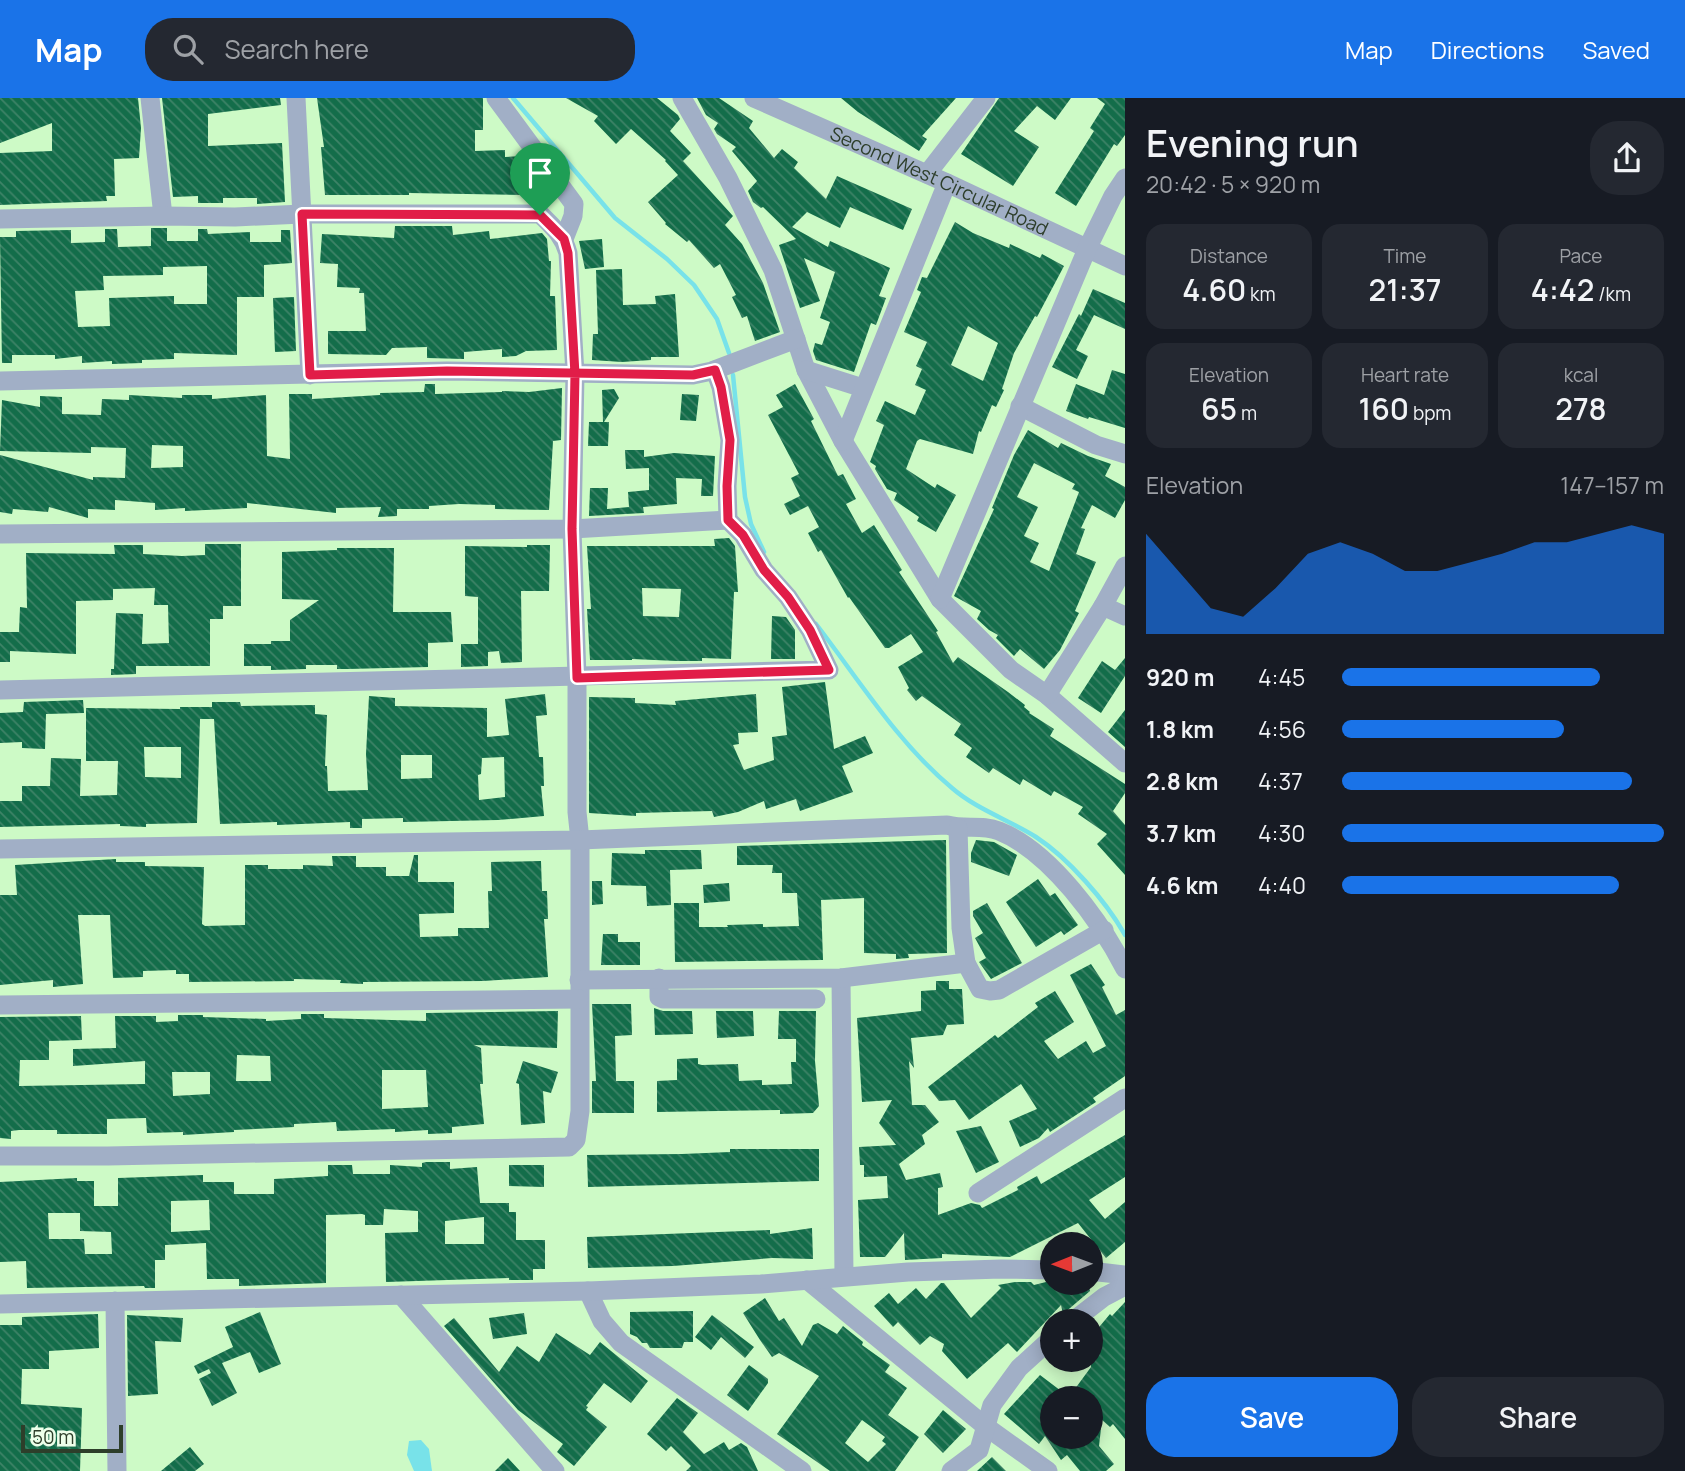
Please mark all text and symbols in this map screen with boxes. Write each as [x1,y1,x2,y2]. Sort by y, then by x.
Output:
search box [145,18,635,81]
text: Map [35,27,103,72]
icon: search [169,30,207,68]
text: Search here [225,31,369,67]
text: Map [1345,33,1393,66]
text: Directions [1431,33,1544,66]
text: Saved [1582,33,1650,66]
text: Evening run [1146,116,1359,168]
street label: Second West Circular Road [826,120,1053,242]
button: share [1590,121,1664,195]
pin [510,143,570,215]
icon: arrive [521,154,559,192]
text: 20:42 · 5 × 920 m [1146,168,1320,200]
text: Distance [1190,243,1268,269]
text: Time [1384,243,1426,269]
text: Pace [1560,243,1602,269]
text: 4.60 [1182,269,1246,310]
text: 21:37 [1369,269,1441,310]
text: 4:42 [1531,269,1594,310]
text: km [1246,281,1276,307]
text: /km [1594,281,1631,307]
text: Elevation [1189,362,1269,388]
text: Heart rate [1361,362,1449,388]
text: kcal [1564,362,1598,388]
text: 65 [1201,388,1237,429]
text: 160 [1359,388,1409,429]
text: 278 [1555,388,1607,429]
text: m [1237,400,1257,426]
text: bpm [1409,400,1452,426]
text: Elevation [1146,469,1243,501]
text: 147–157 m [1560,469,1664,501]
text: 920 m [1146,661,1214,693]
text: 4:45 [1258,661,1305,693]
text: 1.8 km [1146,713,1214,745]
text: 4:56 [1258,713,1306,745]
text: 2.8 km [1146,765,1218,797]
text: 4:37 [1258,765,1303,797]
text: 3.7 km [1146,817,1216,849]
text: 4:30 [1258,817,1305,849]
text: 4.6 km [1146,869,1218,901]
text: 4:40 [1258,869,1306,901]
north arrow [1040,1232,1102,1295]
map controls [1040,1232,1103,1449]
button: + [1040,1309,1103,1372]
button: Save [1146,1377,1398,1457]
button: Share [1412,1377,1664,1457]
button: − [1040,1386,1103,1449]
scale bar [21,1422,122,1454]
text: 50 m [32,1424,74,1450]

